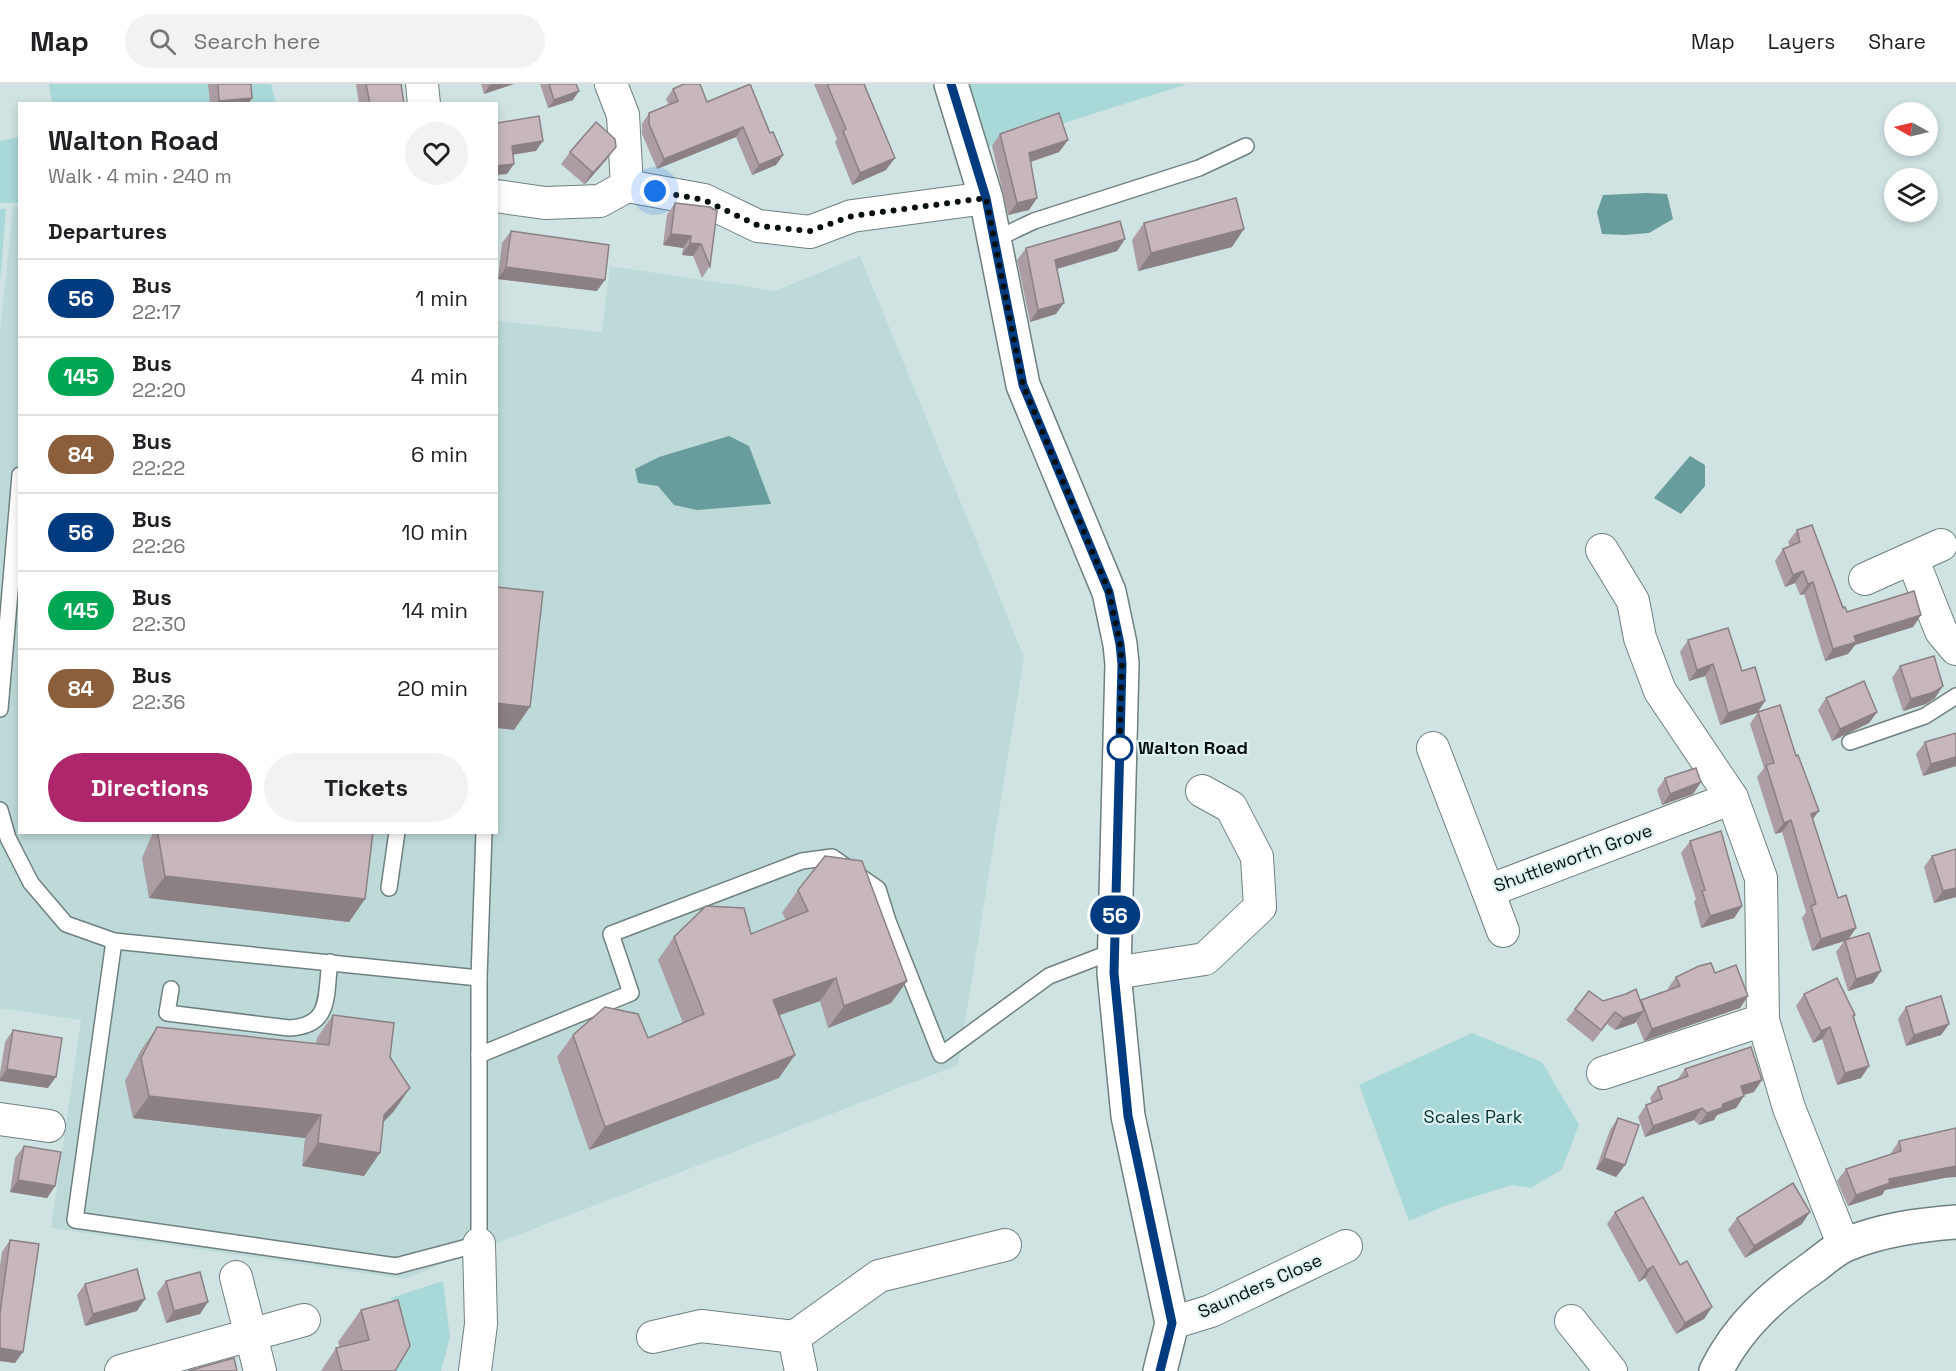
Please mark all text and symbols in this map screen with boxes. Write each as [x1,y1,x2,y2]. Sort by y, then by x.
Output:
search box [125,14,545,68]
text: Map [30,23,89,59]
icon: search [146,25,179,58]
text: Search here [194,27,321,55]
text: Map [1691,28,1735,55]
text: Layers [1768,28,1835,55]
text: Share [1868,28,1926,55]
north arrow [1884,102,1938,156]
map controls [1884,102,1938,222]
text: Walton Road [48,122,219,158]
button: heart [405,122,468,185]
text: Walk · 4 min · 240 m [48,163,232,189]
button: layers [1884,168,1938,222]
your location [640,176,670,206]
text: Departures [48,217,167,245]
text: Bus [132,271,172,299]
text: 1 min [415,284,468,312]
text: 56 [68,285,94,312]
text: 22:17 [132,299,181,325]
text: Bus [132,349,172,377]
text: 4 min [411,362,468,390]
text: 145 [63,363,99,390]
text: 22:20 [132,377,186,403]
text: Bus [132,427,172,455]
text: 6 min [411,440,468,468]
text: 84 [68,441,94,468]
text: 22:22 [132,455,185,481]
text: Bus [132,505,172,533]
text: 10 min [401,518,468,546]
text: 56 [68,519,94,546]
text: 22:26 [132,533,185,559]
text: Bus [132,583,172,611]
text: 14 min [402,596,468,624]
text: 145 [63,597,99,624]
text: 22:30 [132,611,186,637]
text: Bus [132,661,172,689]
text: 20 min [397,674,468,702]
text: 84 [68,675,94,702]
text: 22:36 [132,689,186,715]
marker: Walton Road [1107,735,1133,761]
place label: Walton Road [1138,736,1248,759]
button: Directions [48,753,252,822]
button: Tickets [264,753,468,822]
street label: Shuttleworth Grove [1490,818,1655,897]
line badge: 56 [1088,896,1142,934]
text: 56 [1102,902,1128,929]
park label: Scales Park [1424,1105,1523,1128]
street label: Saunders Close [1194,1248,1325,1323]

